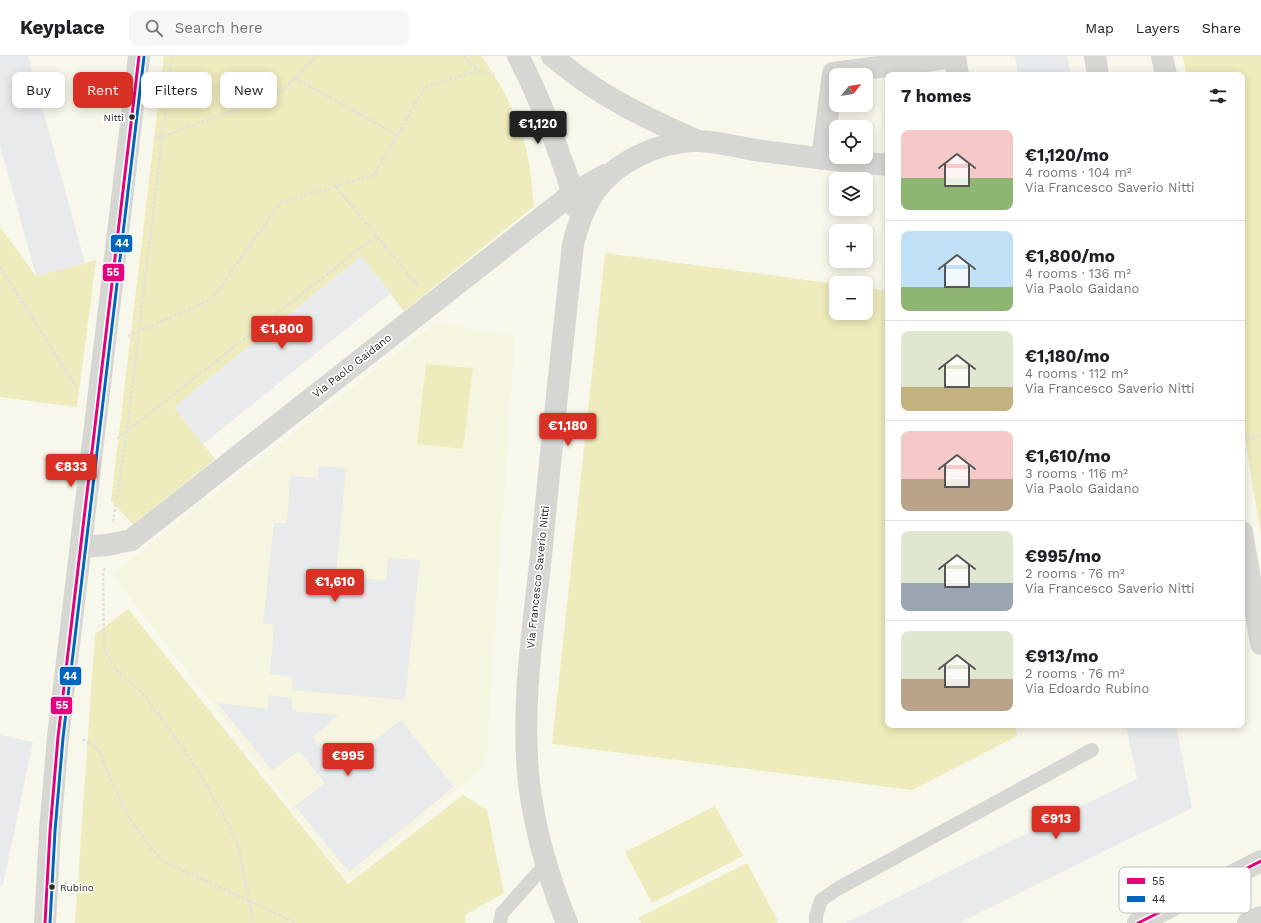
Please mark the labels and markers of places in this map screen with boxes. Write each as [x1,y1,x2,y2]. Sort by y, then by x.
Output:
pin: €1,120 [505,111,571,145]
place label: Nitti [104,112,124,123]
marker: Nitti [127,112,137,122]
pin: €1,800 [249,316,315,350]
pin: €1,180 [535,413,601,447]
pin: €833 [47,454,95,488]
pin: €1,610 [302,569,368,603]
pin: €995 [324,743,372,777]
pin: €913 [1032,806,1080,840]
marker: Rubino [47,882,57,892]
place label: Rubino [60,882,94,893]

